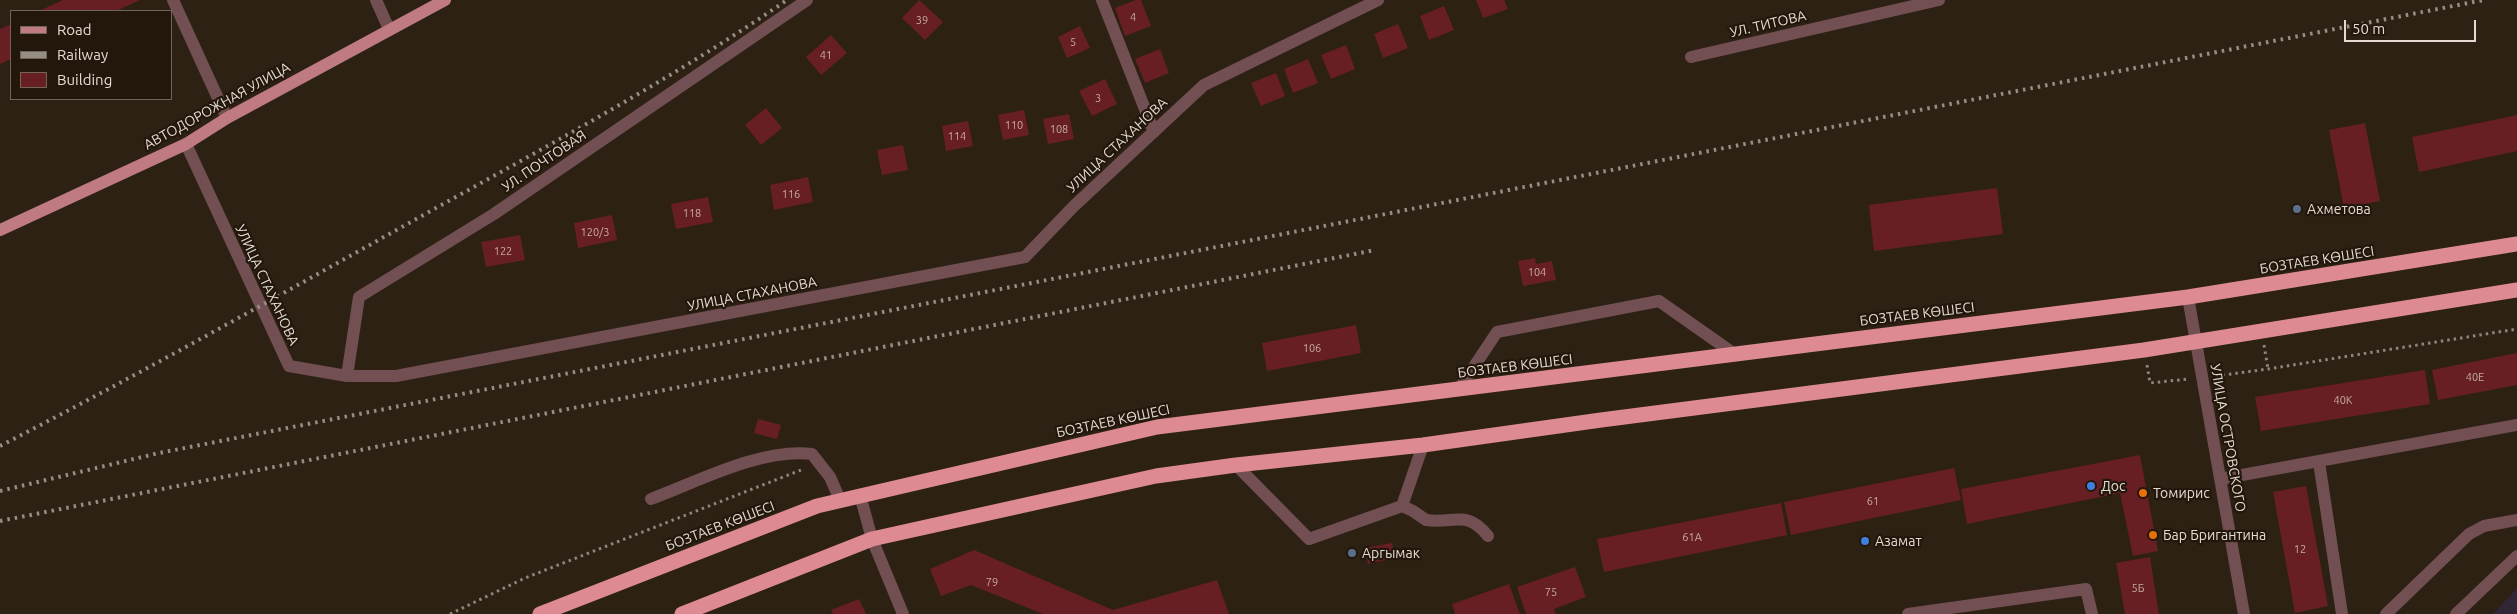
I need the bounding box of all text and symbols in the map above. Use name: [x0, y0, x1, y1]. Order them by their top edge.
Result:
street label: УЛ. ТИТОВА: [1728, 7, 1808, 41]
legend: [10, 10, 172, 100]
house number: 4: [1130, 10, 1136, 24]
scale bar: [2347, 10, 2480, 42]
house number: 39: [916, 13, 928, 27]
text: 50 m: [2352, 20, 2385, 37]
text: Road: [57, 21, 92, 38]
house number: 5: [1070, 35, 1076, 49]
text: Railway: [57, 46, 108, 63]
house number: 41: [820, 48, 832, 62]
street label: АВТОДОРОЖНАЯ УЛИЦА: [141, 59, 293, 153]
text: Building: [57, 71, 112, 88]
house number: 3: [1095, 91, 1101, 105]
street label: УЛИЦА СТАХАНОВА: [1063, 94, 1171, 196]
house number: 110: [1005, 118, 1023, 132]
house number: 108: [1050, 122, 1068, 136]
street label: УЛ. ПОЧТОВАЯ: [499, 127, 589, 195]
house number: 114: [948, 129, 966, 143]
house number: 116: [782, 187, 800, 201]
place label: Ахметова: [2307, 201, 2371, 217]
marker: Ахметова: [2291, 203, 2303, 215]
house number: 118: [683, 206, 701, 220]
street label: УЛИЦА СТАХАНОВА: [232, 222, 302, 348]
house number: 120/3: [581, 225, 609, 239]
street label: БОЗТАЕВ КӨШЕСІ: [2259, 243, 2375, 277]
house number: 122: [494, 244, 512, 258]
house number: 104: [1528, 265, 1546, 279]
street label: УЛИЦА СТАХАНОВА: [686, 273, 818, 315]
street label: БОЗТАЕВ КӨШЕСІ: [1859, 299, 1975, 329]
house number: 106: [1303, 341, 1321, 355]
street label: БОЗТАЕВ КӨШЕСІ: [1457, 351, 1573, 381]
street label: УЛИЦА ОСТРОВСКОГО: [2207, 363, 2249, 513]
house number: 40Е: [2466, 370, 2484, 384]
house number: 40К: [2333, 393, 2353, 407]
street label: БОЗТАЕВ КӨШЕСІ: [1055, 401, 1171, 441]
place label: Дос: [2101, 478, 2125, 494]
marker: Дос: [2085, 480, 2097, 492]
place label: Томирис: [2153, 485, 2210, 501]
marker: Томирис: [2137, 487, 2149, 499]
house number: 61: [1867, 494, 1879, 508]
street label: БОЗТАЕВ КӨШЕСІ: [663, 497, 777, 555]
place label: Бар Бригантина: [2163, 527, 2266, 543]
marker: Бар Бригантина: [2147, 529, 2159, 541]
house number: 61А: [1682, 530, 1702, 544]
place label: Азамат: [1875, 533, 1922, 549]
marker: Азамат: [1859, 535, 1871, 547]
house number: 12: [2294, 542, 2306, 556]
place label: Аргымак: [1362, 545, 1420, 561]
marker: Аргымак: [1346, 547, 1358, 559]
house number: 79: [986, 575, 998, 589]
house number: 5Б: [2132, 581, 2144, 595]
house number: 75: [1545, 585, 1557, 599]

